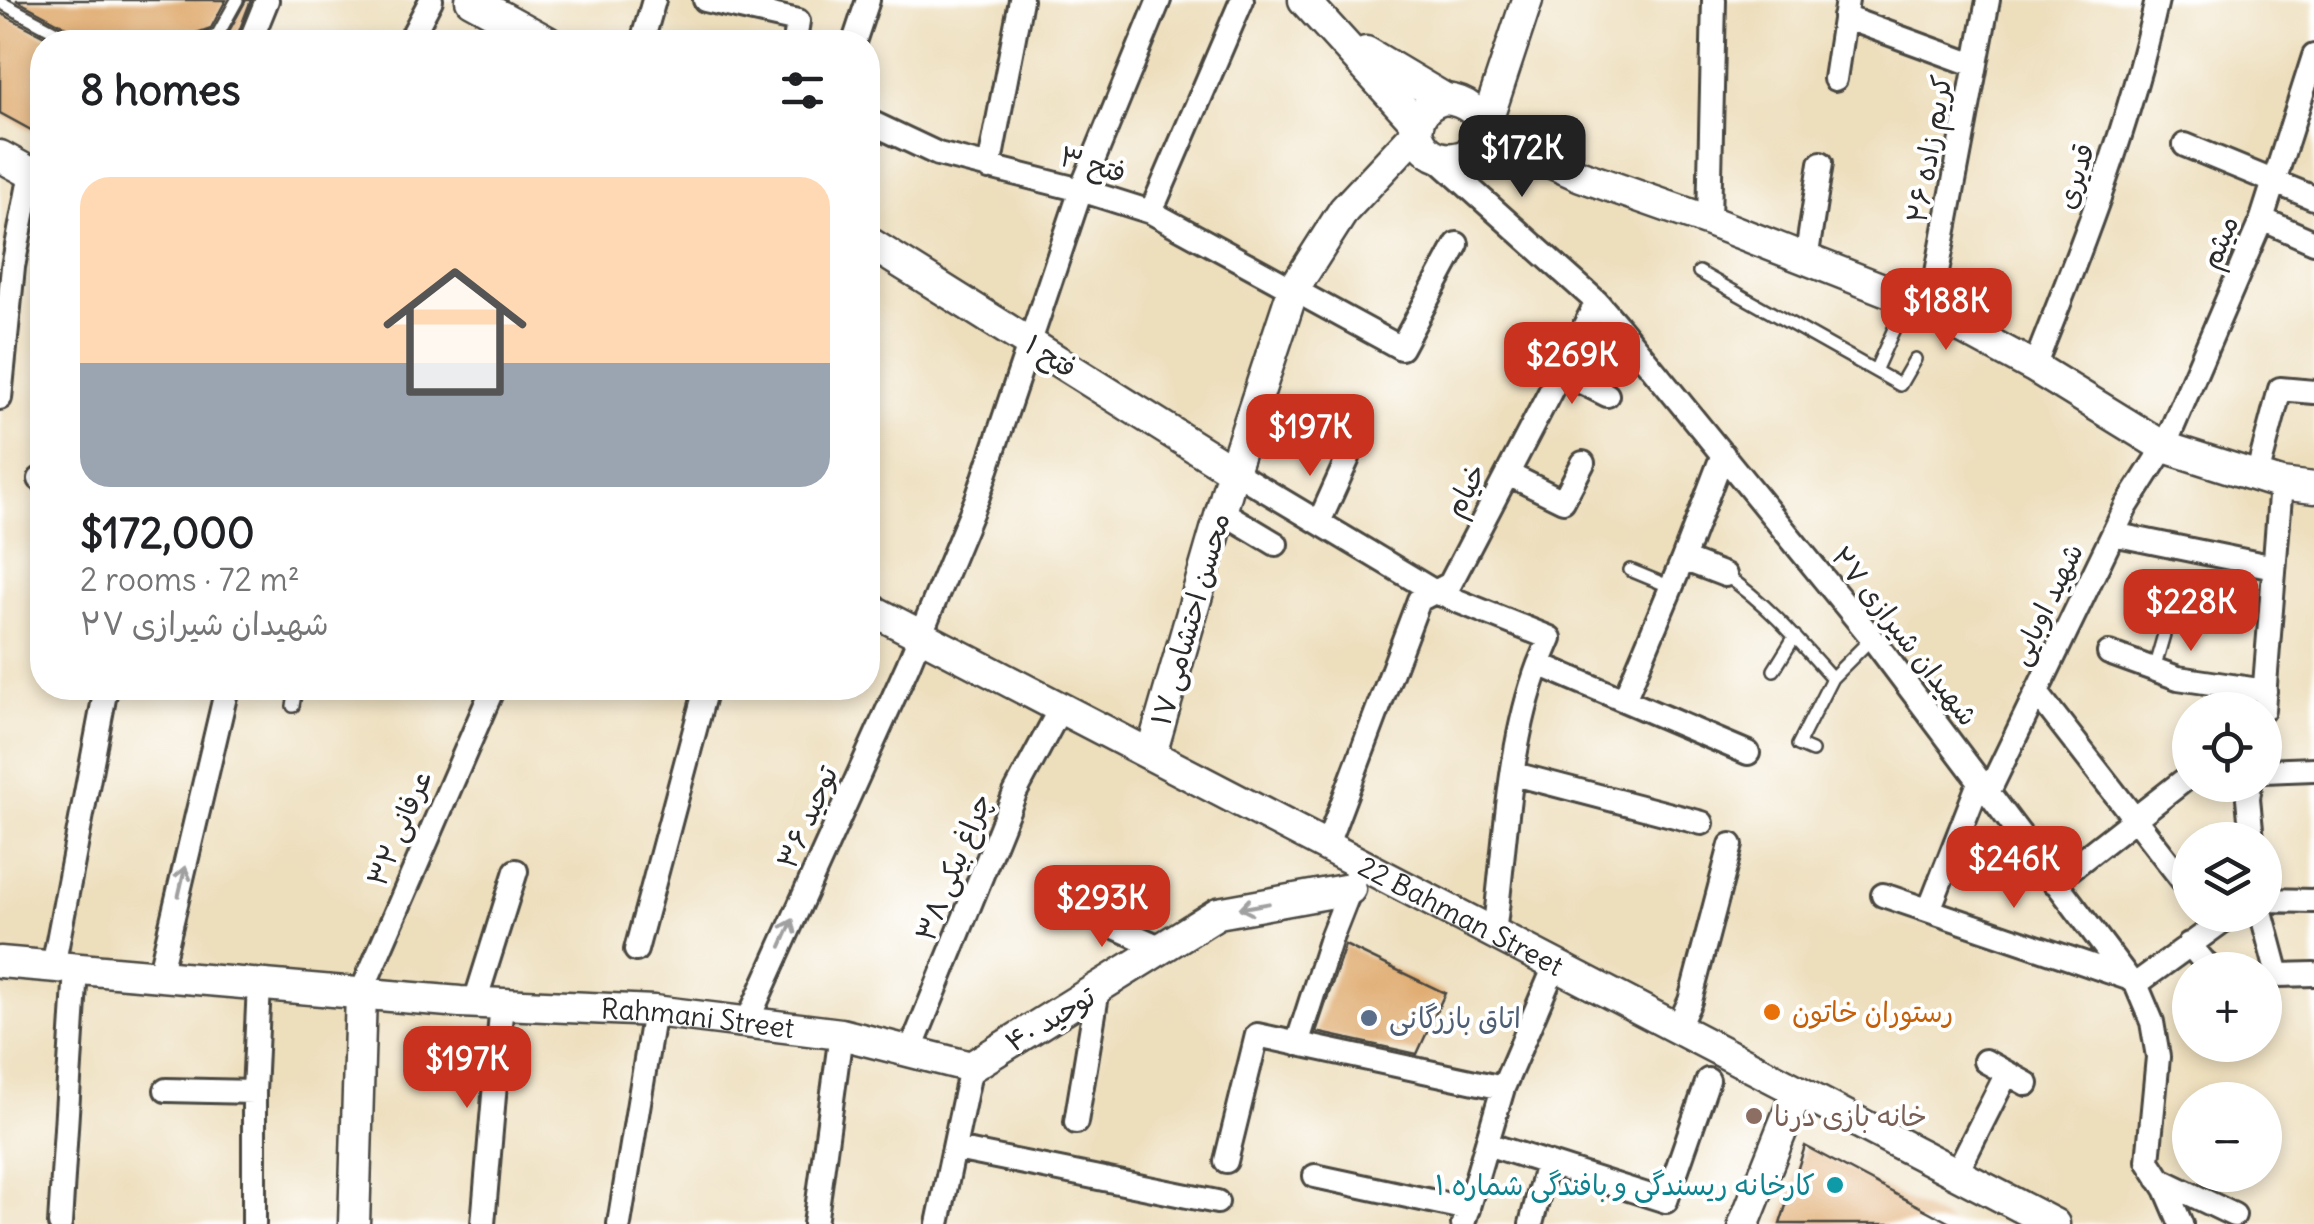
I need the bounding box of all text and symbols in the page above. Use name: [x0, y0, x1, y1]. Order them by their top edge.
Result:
icon: filters: [775, 63, 830, 118]
text: 8 homes: [80, 64, 241, 116]
street label: کریم زاده ۲۶: [1898, 72, 1964, 226]
pin: $172K: [1452, 115, 1592, 200]
text: $172K: [1481, 127, 1563, 168]
street label: فتح ۳: [1056, 137, 1130, 191]
street label: قدیری: [2048, 139, 2102, 213]
street label: میثم: [2192, 210, 2250, 276]
icon: home: [365, 242, 545, 422]
pin: $188K: [1876, 268, 2016, 353]
text: $188K: [1903, 280, 1989, 321]
pin: $269K: [1502, 322, 1642, 407]
street label: فتح ۱: [1018, 326, 1084, 386]
text: $269K: [1526, 334, 1618, 375]
pin: $197K: [1240, 394, 1380, 479]
text: $197K: [1268, 406, 1352, 447]
street label: خیام: [1436, 457, 1497, 525]
text: $172,000: [80, 507, 255, 559]
street label: محسن احتشامی ۱۷: [1142, 509, 1238, 729]
street label: شهید اوبایی: [2001, 537, 2091, 671]
street label: شهیدان شیرازی ۲۷: [1824, 539, 1986, 733]
text: 2 rooms · 72 m²: [80, 559, 300, 600]
pin: $228K: [2121, 569, 2261, 654]
text: $228K: [2145, 581, 2237, 622]
text: شهیدان شیرازی ۲۷: [80, 603, 329, 644]
map controls: [2172, 692, 2282, 1192]
button: locate: [2172, 692, 2282, 802]
street label: توحید ۳۶: [768, 759, 846, 874]
street label: عرفانی ۳۲: [359, 765, 439, 891]
street label: چراغ بیکی ۳۸: [907, 788, 1001, 947]
button: layers: [2172, 822, 2282, 932]
pin: $246K: [1944, 826, 2084, 911]
text: $246K: [1968, 838, 2060, 879]
street label: 22 Bahman Street: [1352, 848, 1569, 984]
pin: $293K: [1032, 865, 1172, 950]
one-way arrow: [174, 866, 192, 898]
text: $293K: [1056, 877, 1148, 918]
one-way arrow: [1238, 897, 1271, 916]
one-way arrow: [779, 918, 797, 949]
button: +: [2172, 952, 2282, 1062]
street label: توحید ۴۰: [998, 978, 1102, 1060]
street label: Rahmani Street: [600, 991, 796, 1046]
place label: رستوران خاتون: [1792, 994, 1953, 1031]
place label: اتاق بازرگانی: [1389, 1000, 1521, 1036]
marker: رستوران خاتون: [1761, 1001, 1783, 1023]
marker: اتاق بازرگانی: [1358, 1007, 1380, 1029]
pin: $197K: [397, 1026, 537, 1111]
text: $197K: [425, 1038, 509, 1079]
button: −: [2172, 1082, 2282, 1192]
place label: خانه بازی درنا: [1774, 1098, 1927, 1134]
marker: خانه بازی درنا: [1743, 1105, 1765, 1127]
place label: کارخانه ریسندگی و بافندگی شماره ۱: [1435, 1167, 1815, 1203]
marker: کارخانه ریسندگی و بافندگی شماره ۱: [1824, 1174, 1846, 1196]

